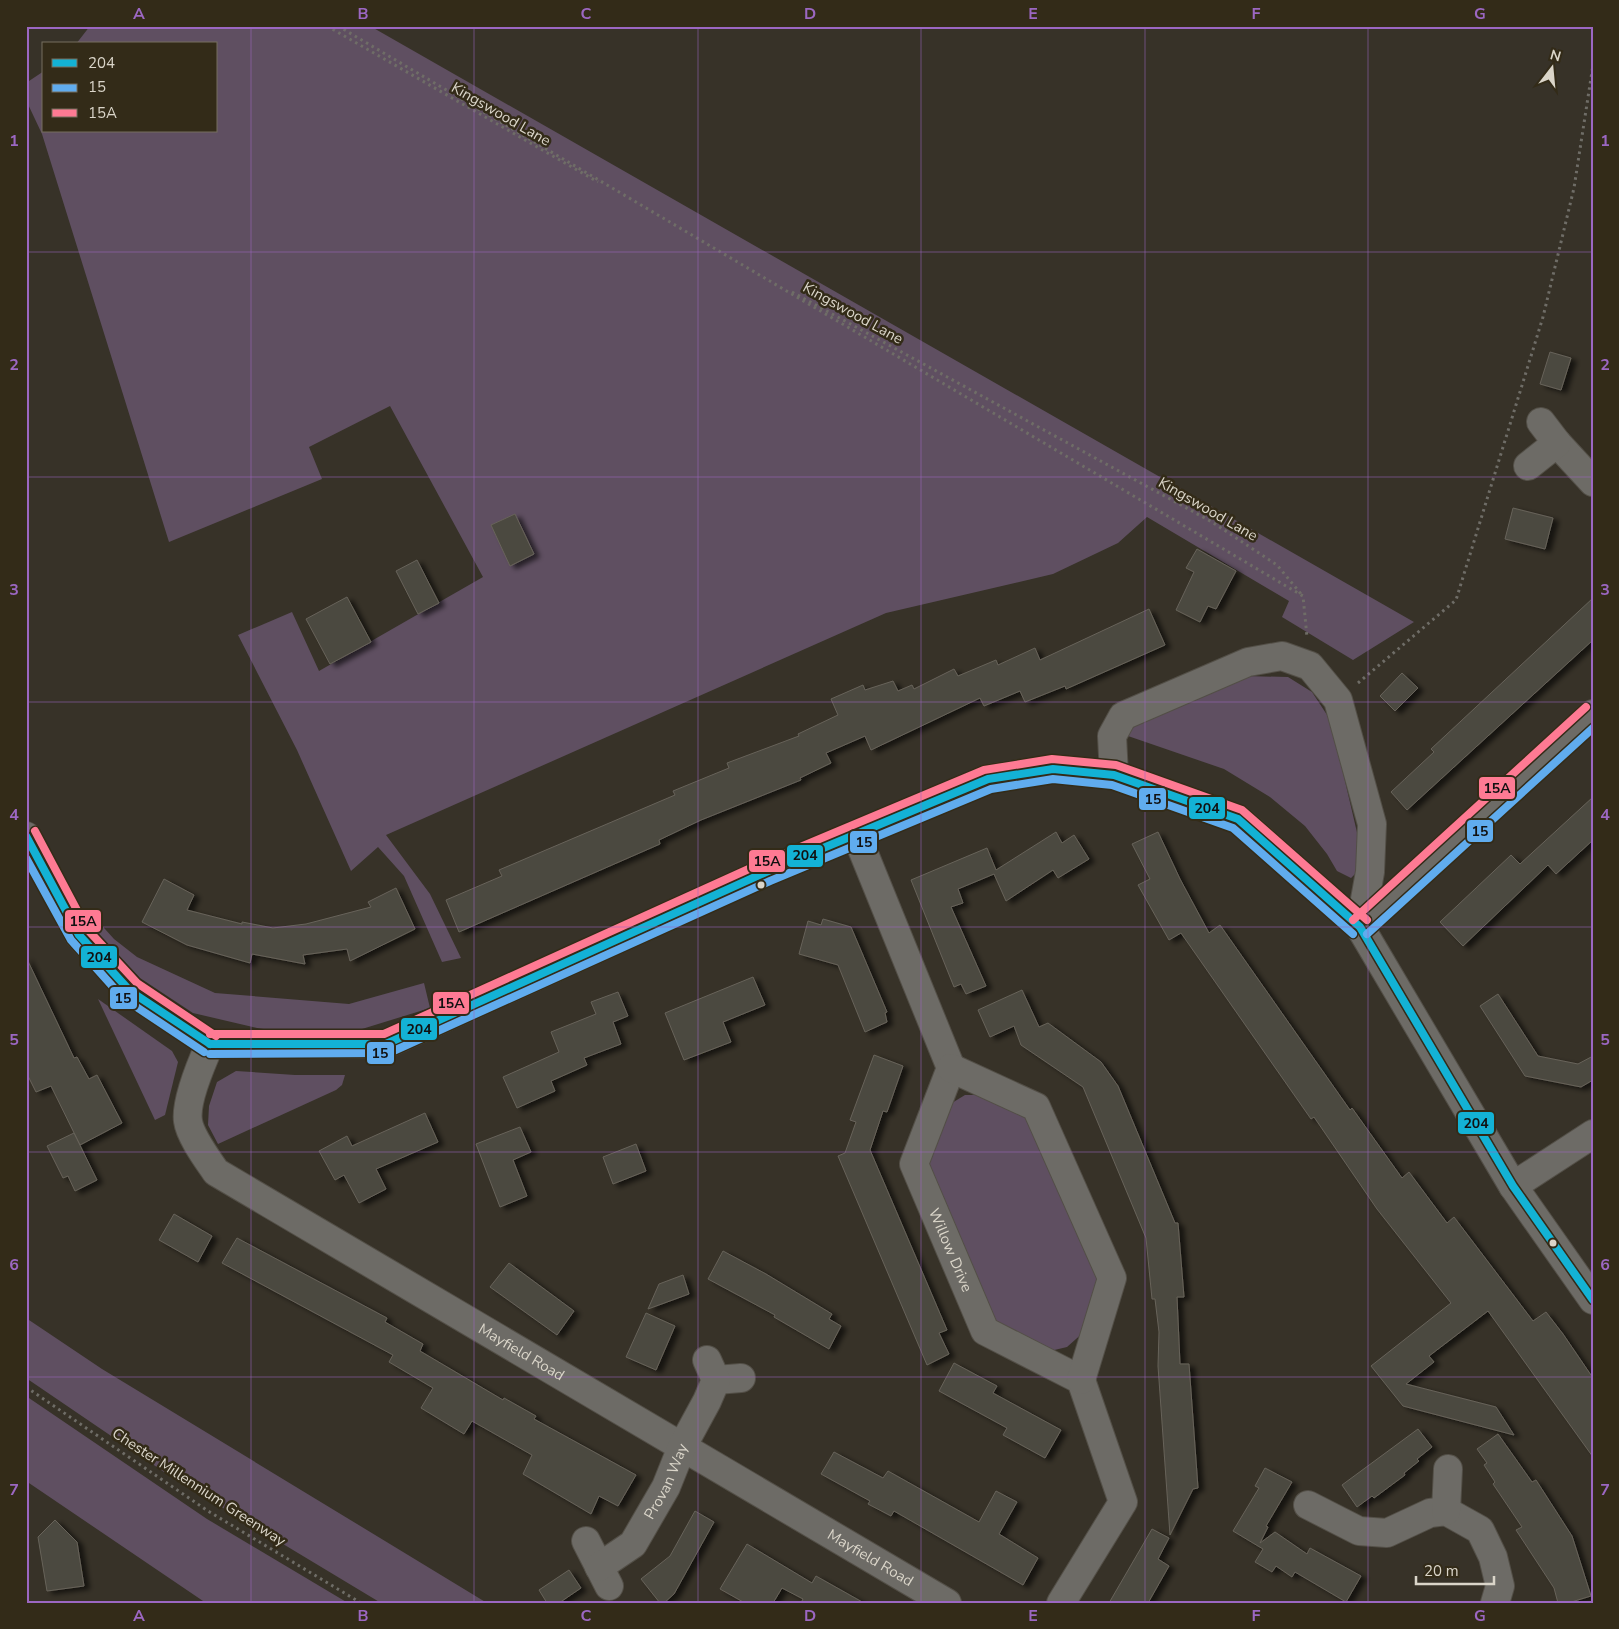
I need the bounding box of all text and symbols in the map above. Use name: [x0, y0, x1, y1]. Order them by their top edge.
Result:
text: A: [133, 3, 145, 25]
text: B: [357, 3, 369, 25]
text: C: [581, 3, 592, 25]
text: D: [804, 3, 816, 25]
text: E: [1028, 3, 1038, 25]
text: F: [1252, 3, 1261, 25]
text: G: [1474, 3, 1486, 25]
legend: [42, 42, 218, 132]
north arrow: [1526, 42, 1576, 92]
text: N: [1548, 45, 1563, 67]
text: 204: [88, 53, 115, 73]
text: 15: [88, 77, 106, 97]
street label: Kingswood Lane: [448, 77, 554, 151]
text: 15A: [88, 103, 117, 123]
text: 1: [9, 130, 19, 152]
text: 1: [1600, 130, 1610, 152]
street label: Kingswood Lane: [799, 277, 907, 349]
text: 2: [9, 354, 19, 376]
text: 2: [1600, 354, 1610, 376]
street label: Kingswood Lane: [1155, 472, 1261, 546]
text: 3: [9, 579, 19, 601]
text: 3: [1600, 579, 1610, 601]
line badge: 15A: [1478, 776, 1516, 800]
text: 15A: [1483, 779, 1511, 798]
line badge: 15: [1138, 787, 1167, 811]
text: 15: [1145, 790, 1161, 809]
line badge: 204: [1188, 796, 1226, 820]
text: 204: [1194, 799, 1220, 818]
text: 4: [9, 804, 19, 826]
text: 4: [1600, 804, 1610, 826]
line badge: 15: [1466, 819, 1494, 843]
text: 15: [1472, 822, 1488, 841]
line badge: 15: [849, 830, 878, 854]
text: 15: [856, 833, 872, 852]
line badge: 204: [786, 844, 824, 868]
text: 204: [792, 846, 818, 865]
line badge: 15A: [748, 849, 786, 873]
text: 15A: [753, 852, 781, 871]
unlabelled marker: [756, 880, 766, 890]
line badge: 15A: [64, 909, 102, 933]
text: 15A: [69, 912, 97, 931]
line badge: 204: [80, 945, 118, 969]
text: 204: [86, 948, 112, 967]
line badge: 15: [109, 986, 138, 1010]
text: 15: [115, 989, 131, 1008]
line badge: 15A: [432, 991, 470, 1015]
text: 15A: [437, 994, 465, 1013]
line badge: 204: [400, 1017, 438, 1041]
text: 204: [406, 1020, 432, 1039]
text: 5: [9, 1029, 19, 1051]
text: 5: [1600, 1029, 1610, 1051]
line badge: 15: [366, 1041, 395, 1065]
text: 15: [372, 1044, 388, 1063]
line badge: 204: [1457, 1111, 1495, 1135]
text: 204: [1463, 1114, 1489, 1133]
street label: Willow Drive: [924, 1205, 977, 1295]
unlabelled marker: [1548, 1238, 1558, 1248]
text: 6: [9, 1254, 19, 1276]
text: 6: [1600, 1254, 1610, 1276]
street label: Mayfield Road: [475, 1319, 568, 1385]
street label: Chester Millennium Greenway: [108, 1423, 290, 1551]
street label: Provan Way: [639, 1440, 693, 1523]
text: 7: [9, 1479, 19, 1501]
text: 7: [1600, 1479, 1610, 1501]
street label: Mayfield Road: [824, 1525, 917, 1591]
scale bar: [1416, 1554, 1494, 1586]
text: 20 m: [1424, 1561, 1459, 1581]
text: A: [133, 1605, 145, 1627]
text: B: [357, 1605, 369, 1627]
text: C: [581, 1605, 592, 1627]
text: D: [804, 1605, 816, 1627]
text: E: [1028, 1605, 1038, 1627]
text: F: [1252, 1605, 1261, 1627]
text: G: [1474, 1605, 1486, 1627]

